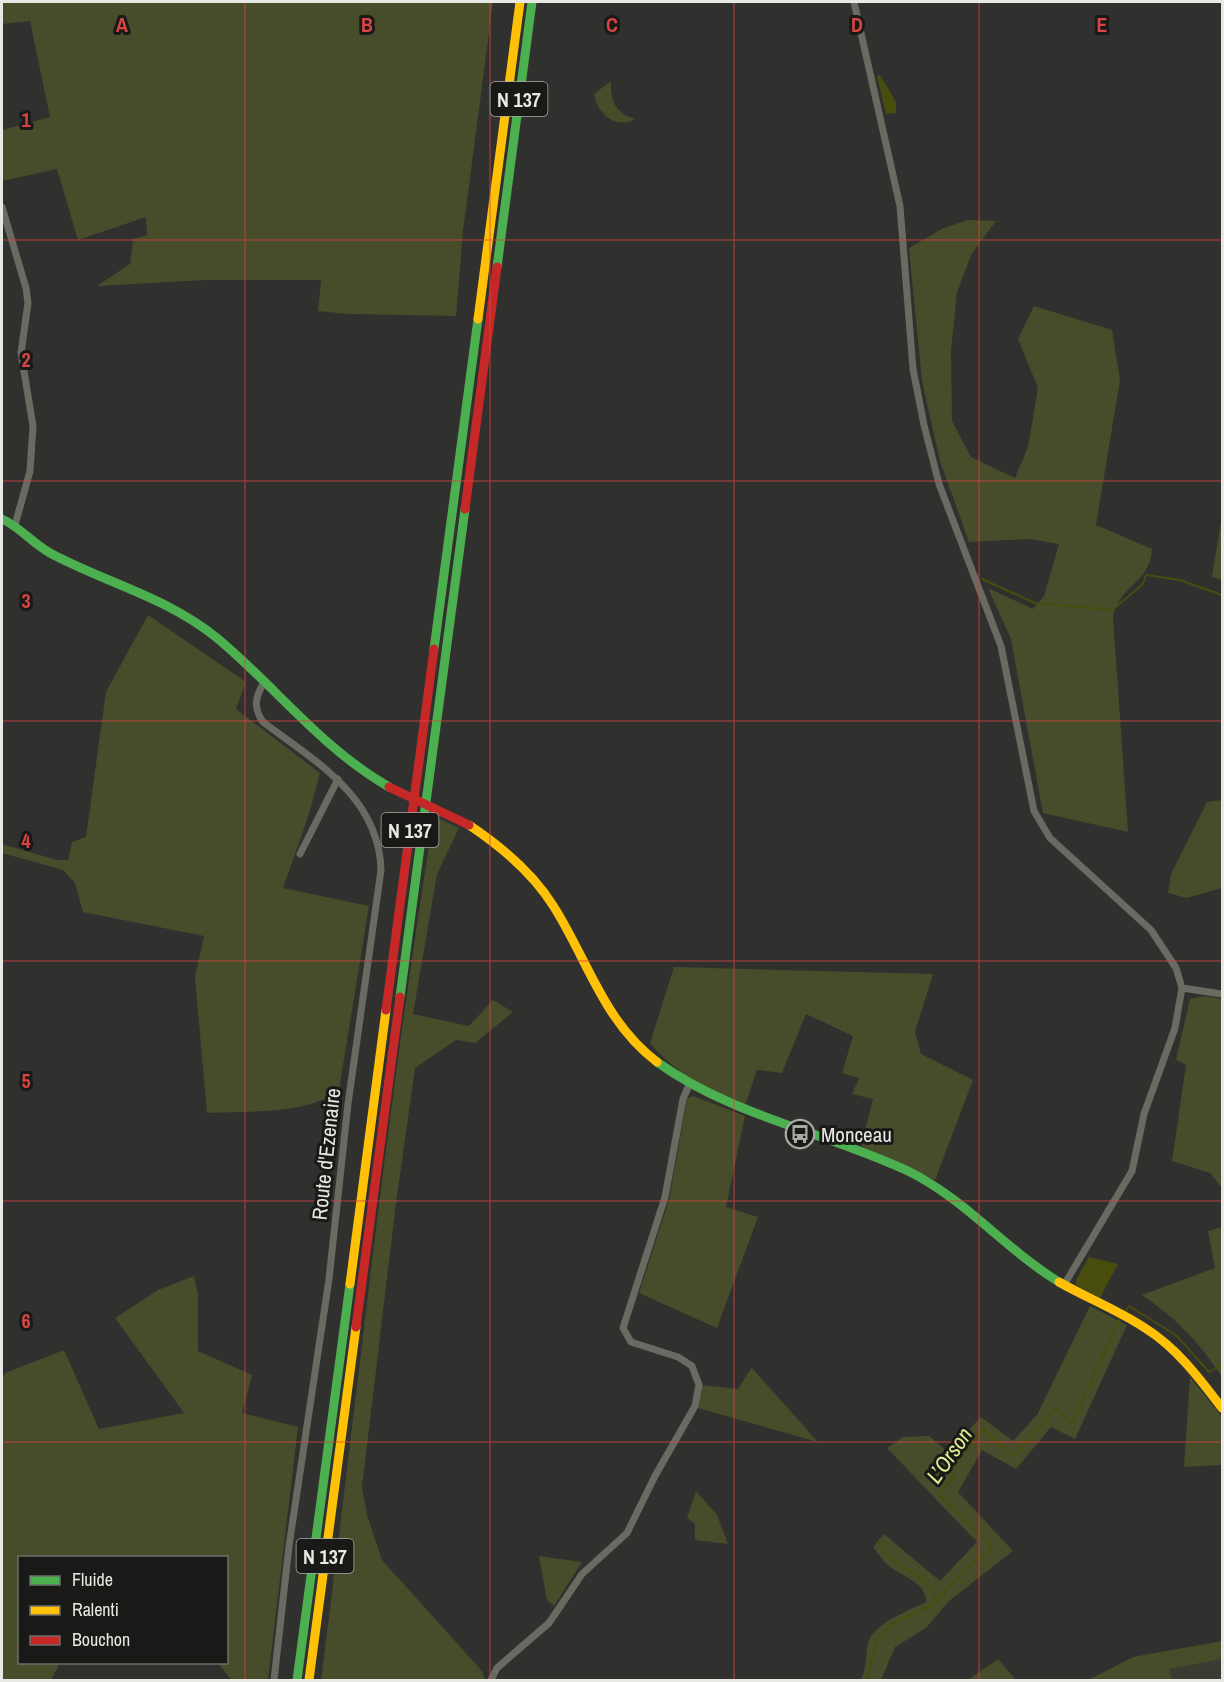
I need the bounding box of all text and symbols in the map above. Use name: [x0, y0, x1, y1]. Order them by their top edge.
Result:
text: A: [116, 11, 128, 38]
text: B: [361, 11, 373, 38]
text: C: [606, 11, 618, 38]
text: D: [851, 11, 863, 38]
text: E: [1097, 11, 1108, 38]
road number: N 137: [490, 82, 548, 116]
text: 1: [21, 106, 31, 133]
text: 2: [21, 346, 31, 373]
text: 3: [21, 587, 31, 614]
road number: N 137: [382, 813, 438, 847]
text: 4: [21, 827, 31, 854]
text: 5: [21, 1067, 31, 1094]
street label: Route d'Ezenaire: [305, 1087, 347, 1221]
bus stop icon: Monceau: [784, 1118, 816, 1150]
place label: Monceau: [821, 1120, 892, 1149]
text: 6: [21, 1307, 31, 1334]
water label: L’Orson: [919, 1421, 979, 1489]
road number: N 137: [296, 1539, 354, 1573]
legend: [18, 1556, 228, 1664]
text: Fluide: [72, 1567, 113, 1592]
text: Ralenti: [72, 1597, 119, 1622]
text: Bouchon: [72, 1627, 130, 1652]

